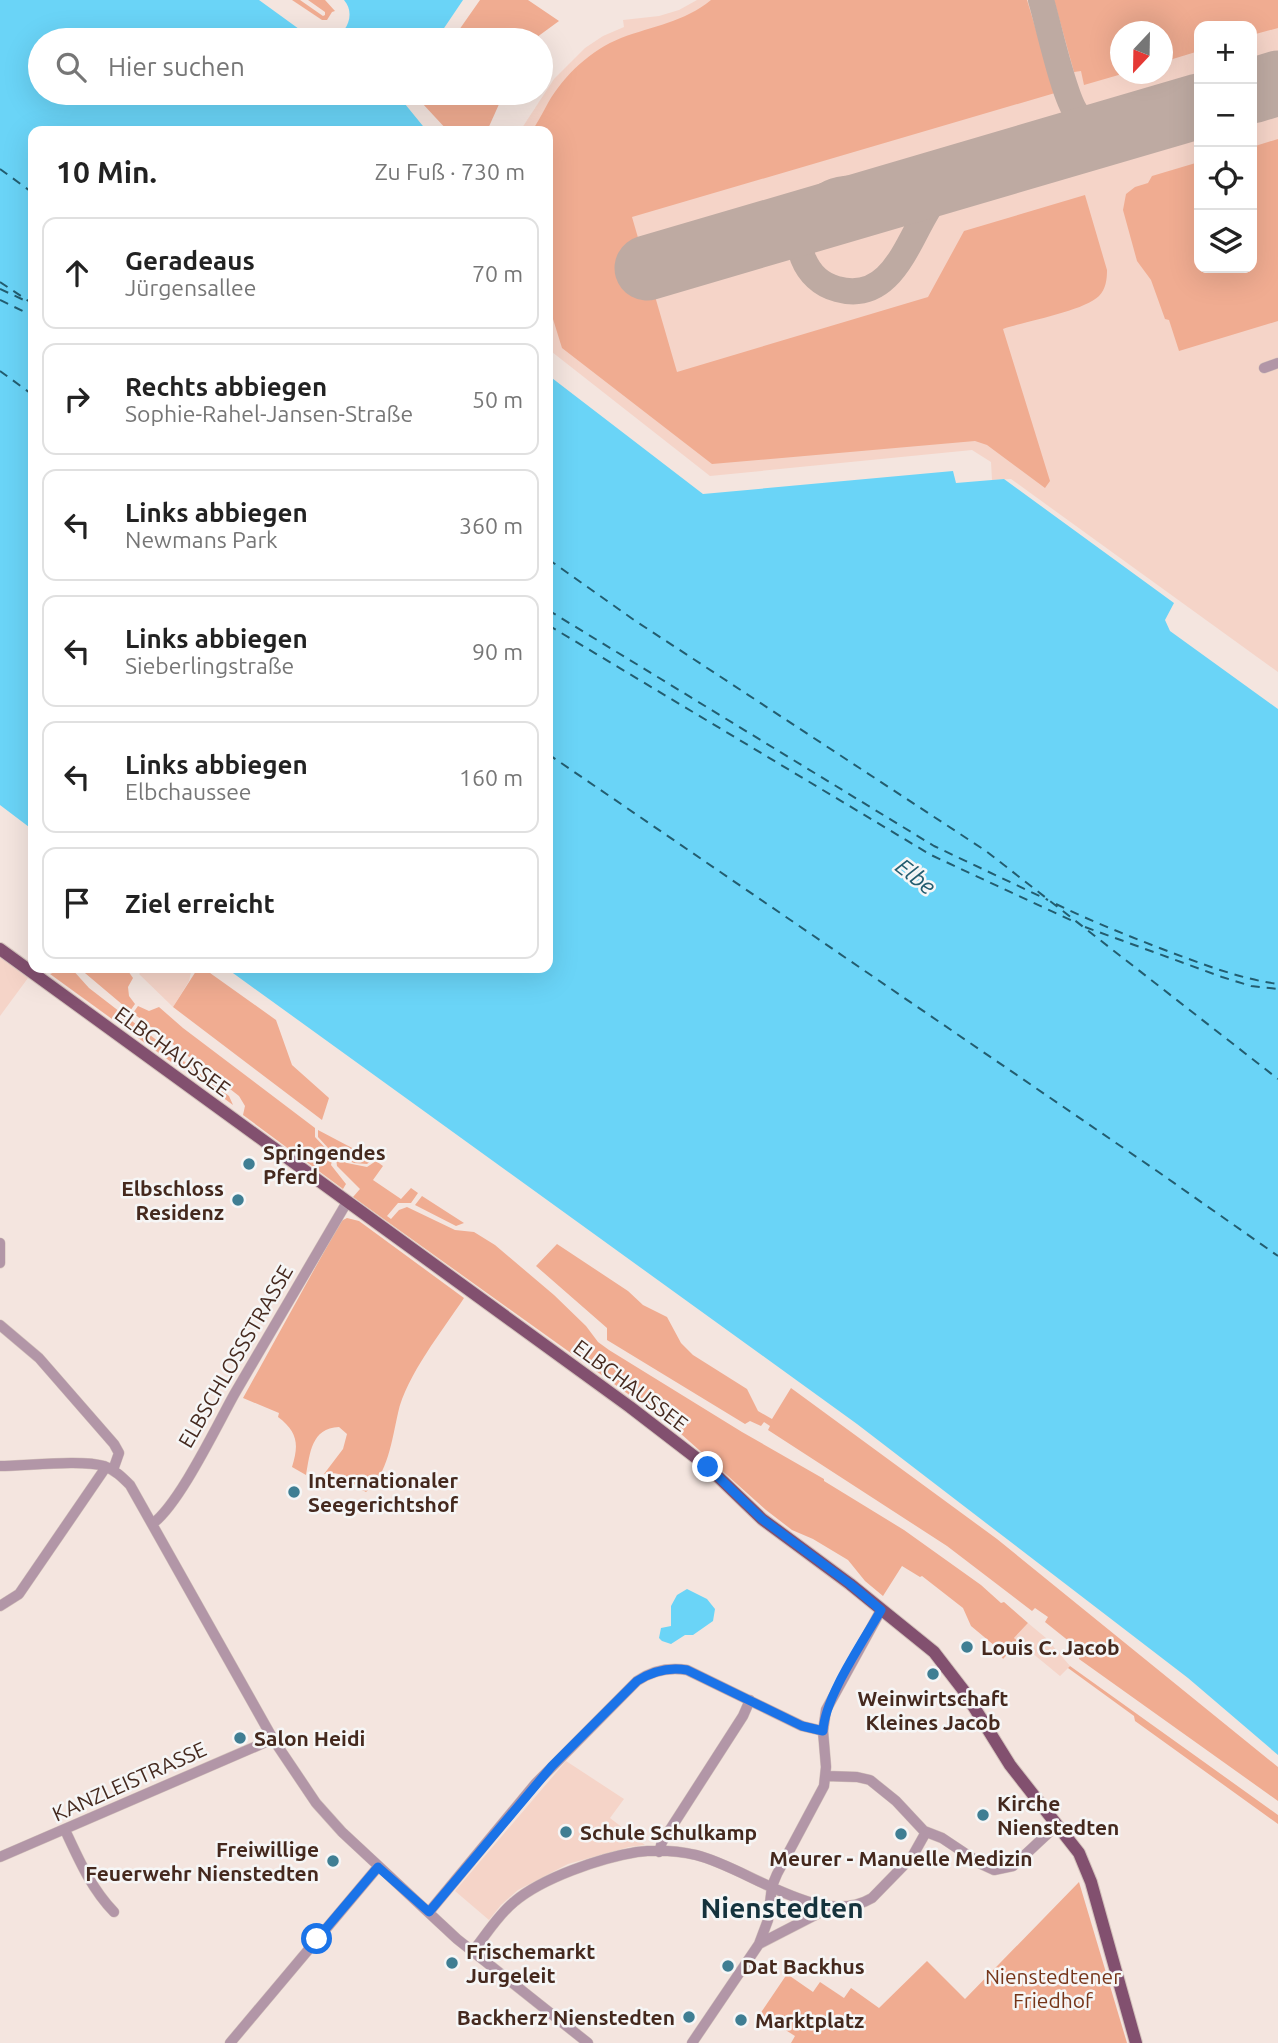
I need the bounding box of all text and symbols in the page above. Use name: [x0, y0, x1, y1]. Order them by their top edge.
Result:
north arrow: [1110, 21, 1173, 84]
map controls: [1194, 21, 1257, 273]
button: +: [1194, 21, 1257, 84]
search box: [28, 28, 553, 105]
icon: search: [52, 48, 90, 86]
text: Hier suchen: [108, 52, 245, 81]
button: −: [1194, 84, 1257, 147]
button: locate: [1194, 147, 1257, 210]
text: 10 Min.: [56, 155, 157, 189]
text: Zu Fuß · 730 m: [375, 159, 525, 184]
button: layers: [1194, 210, 1257, 273]
text: Geradeaus: [125, 246, 255, 275]
icon: ahead: [58, 254, 96, 292]
text: 70 m: [472, 261, 523, 286]
text: Jürgensallee: [125, 275, 256, 300]
text: Rechts abbiegen: [125, 372, 327, 401]
icon: right: [58, 380, 96, 418]
text: 50 m: [472, 387, 523, 412]
text: Sophie-Rahel-Jansen-Straße: [125, 401, 413, 426]
text: Links abbiegen: [125, 498, 308, 527]
icon: left: [58, 506, 96, 544]
text: 360 m: [459, 513, 523, 538]
text: Newmans Park: [125, 527, 278, 552]
text: Links abbiegen: [125, 624, 308, 653]
icon: left: [58, 632, 96, 670]
text: 90 m: [472, 639, 523, 664]
text: Sieberlingstraße: [125, 653, 294, 678]
text: Links abbiegen: [125, 750, 308, 779]
icon: left: [58, 758, 96, 796]
text: 160 m: [459, 765, 523, 790]
text: Elbchaussee: [125, 779, 252, 804]
water label: Elbe: [891, 853, 941, 899]
icon: arrive: [58, 884, 96, 922]
text: Ziel erreicht: [125, 889, 275, 918]
street label: ELBCHAUSSEE: [111, 1001, 235, 1101]
place label: Springendes Pferd: [263, 1140, 386, 1188]
marker: Springendes Pferd: [241, 1156, 257, 1172]
place label: Elbschloss Residenz: [121, 1176, 224, 1224]
marker: Elbschloss Residenz: [230, 1192, 246, 1208]
street label: ELBSCHLOSSSTRASSE: [173, 1260, 297, 1452]
street label: ELBCHAUSSEE: [569, 1334, 693, 1436]
route end: [692, 1451, 723, 1482]
place label: Internationaler Seegerichtshof: [308, 1468, 459, 1516]
marker: Internationaler Seegerichtshof: [286, 1484, 302, 1500]
place label: Louis C. Jacob: [981, 1635, 1120, 1659]
marker: Louis C. Jacob: [959, 1639, 975, 1655]
marker: Weinwirtschaft Kleines Jacob: [925, 1666, 941, 1682]
place label: Weinwirtschaft Kleines Jacob: [858, 1686, 1008, 1734]
place label: Salon Heidi: [254, 1726, 365, 1750]
marker: Salon Heidi: [232, 1730, 248, 1746]
street label: KANZLEISTRASSE: [48, 1736, 210, 1826]
place label: Kirche Nienstedten: [997, 1791, 1119, 1839]
marker: Kirche Nienstedten: [975, 1807, 991, 1823]
place label: Schule Schulkamp: [580, 1820, 757, 1844]
marker: Schule Schulkamp: [558, 1824, 574, 1840]
marker: Meurer - Manuelle Medizin: [893, 1826, 909, 1842]
place label: Freiwillige Feuerwehr Nienstedten: [85, 1837, 319, 1885]
place label: Meurer - Manuelle Medizin: [769, 1846, 1033, 1870]
marker: Freiwillige Feuerwehr Nienstedten: [325, 1853, 341, 1869]
district label: Nienstedten: [700, 1892, 864, 1923]
route start: [301, 1923, 332, 1954]
place label: Frischemarkt Jurgeleit: [466, 1939, 595, 1987]
place label: Dat Backhus: [742, 1954, 865, 1978]
marker: Frischemarkt Jurgeleit: [444, 1955, 460, 1971]
marker: Dat Backhus: [720, 1958, 736, 1974]
park label: Nienstedtener Friedhof: [985, 1964, 1121, 2012]
place label: Backherz Nienstedten: [457, 2005, 675, 2029]
place label: Marktplatz: [755, 2008, 864, 2032]
marker: Backherz Nienstedten: [681, 2009, 697, 2025]
marker: Marktplatz: [733, 2012, 749, 2028]

